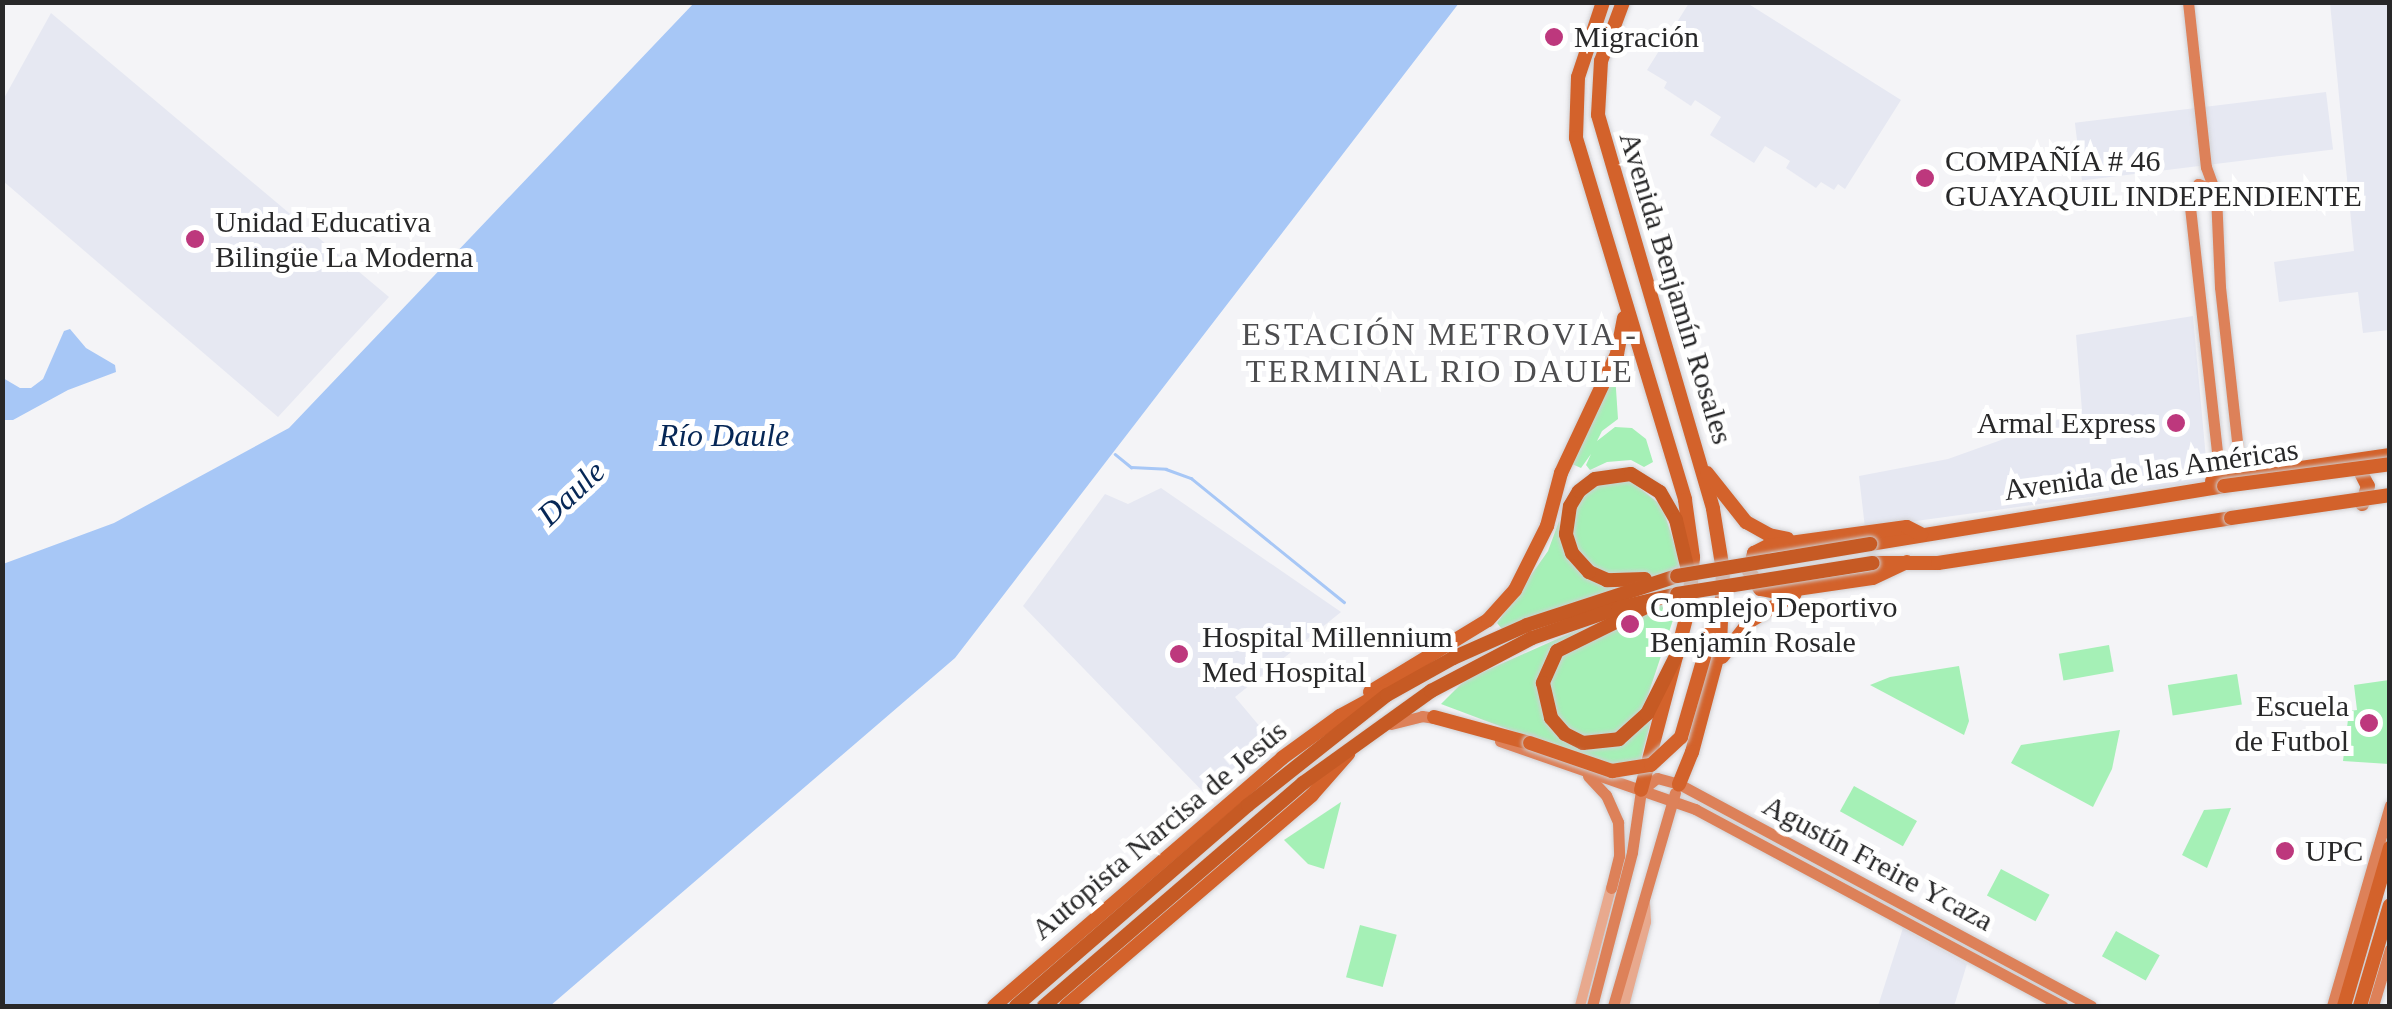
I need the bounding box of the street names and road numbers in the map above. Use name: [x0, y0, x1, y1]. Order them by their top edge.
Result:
street label: Avenida Benjamín Rosales: [1611, 128, 1741, 448]
street label: Avenida de las Américas: [2001, 431, 2301, 509]
street label: Autopista Narcisa de Jesús: [1024, 713, 1294, 947]
street label: Agustín Freire Ycaza: [1756, 787, 2000, 939]

